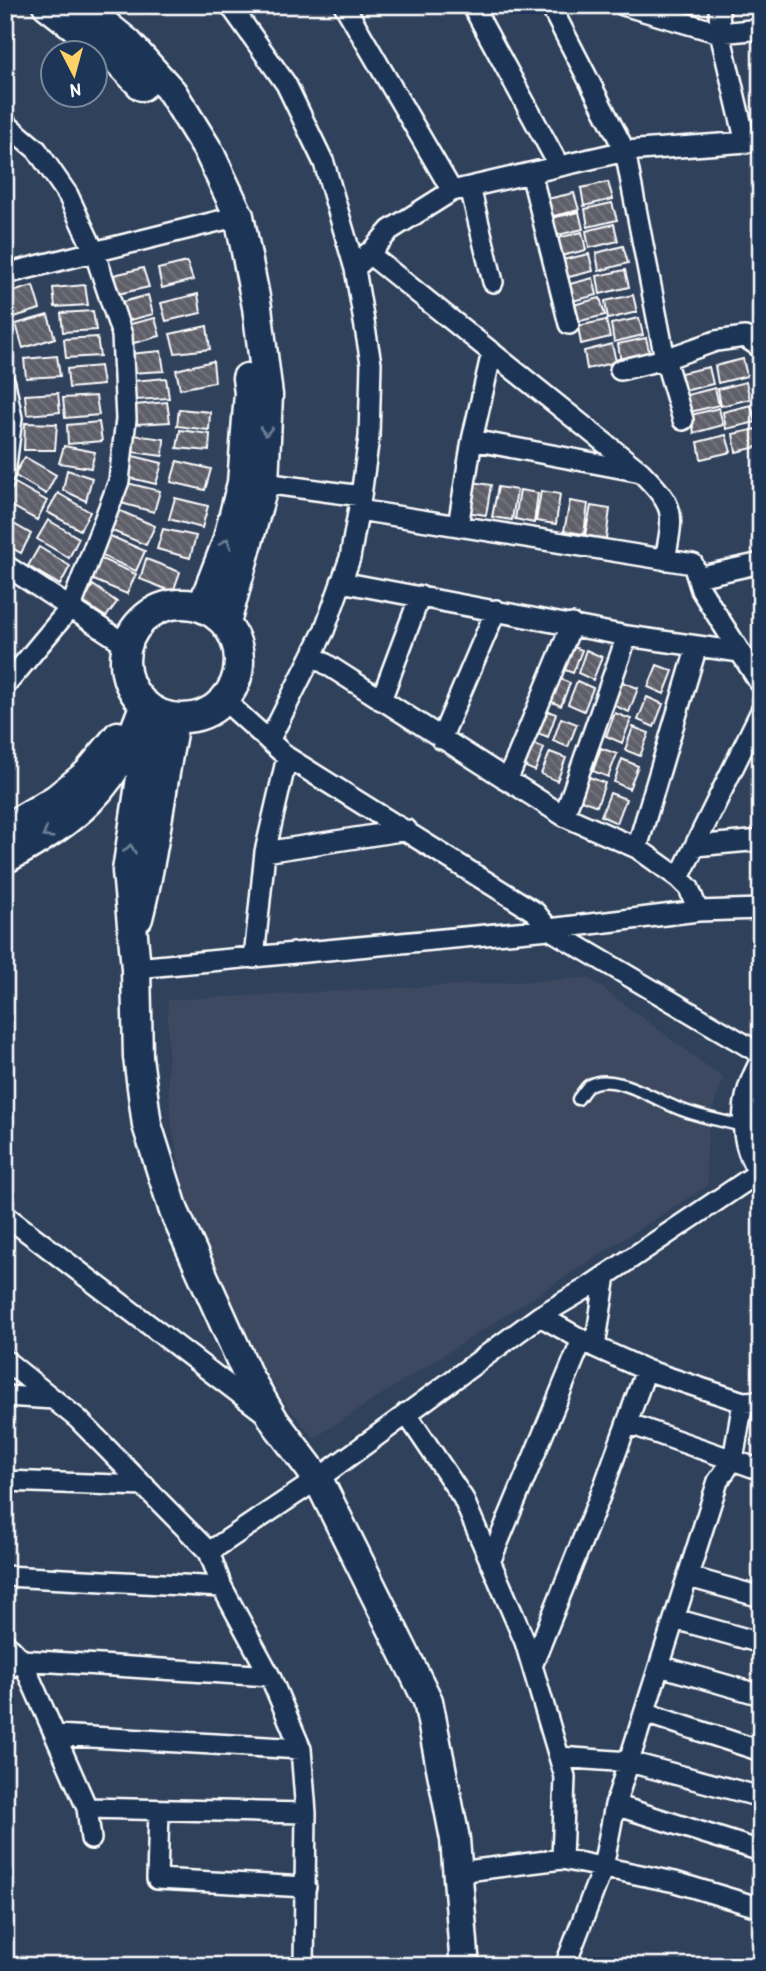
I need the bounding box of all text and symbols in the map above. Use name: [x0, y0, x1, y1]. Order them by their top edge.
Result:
north arrow: [38, 38, 108, 108]
text: N: [69, 77, 82, 104]
one-way arrow: [259, 426, 274, 437]
one-way arrow: [218, 537, 233, 549]
one-way arrow: [42, 825, 55, 838]
one-way arrow: [123, 843, 138, 855]

